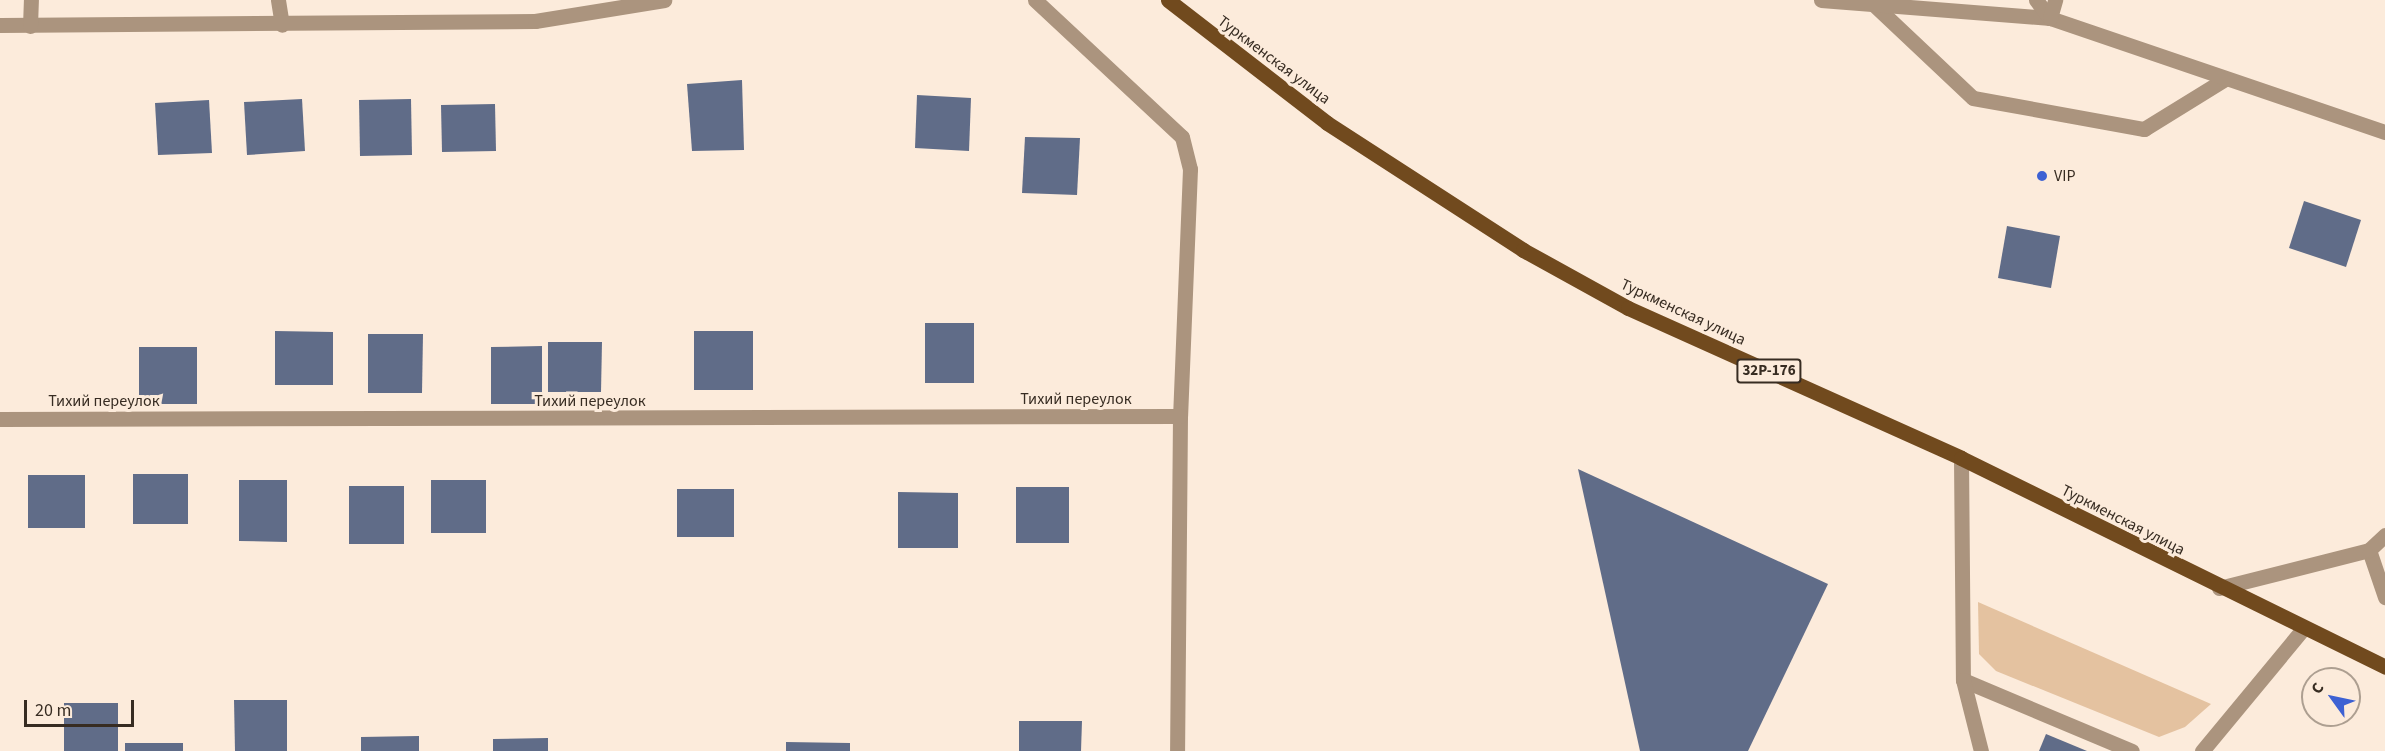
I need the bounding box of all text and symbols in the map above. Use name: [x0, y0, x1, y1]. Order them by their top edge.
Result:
street label: Туркменская улица: [1214, 11, 1334, 109]
place label: VIP: [2054, 166, 2076, 186]
marker: VIP: [2035, 169, 2049, 183]
street label: Туркменская улица: [1617, 275, 1749, 349]
road number: 32Р-176: [1736, 359, 1802, 383]
street label: Тихий переулок: [1020, 389, 1132, 409]
street label: Тихий переулок: [48, 391, 160, 411]
street label: Тихий переулок: [534, 391, 646, 411]
street label: Туркменская улица: [2058, 481, 2188, 559]
north arrow: [2301, 667, 2361, 727]
text: С: [2306, 678, 2329, 698]
scale bar: [27, 688, 136, 726]
text: 20 m: [35, 698, 71, 723]

